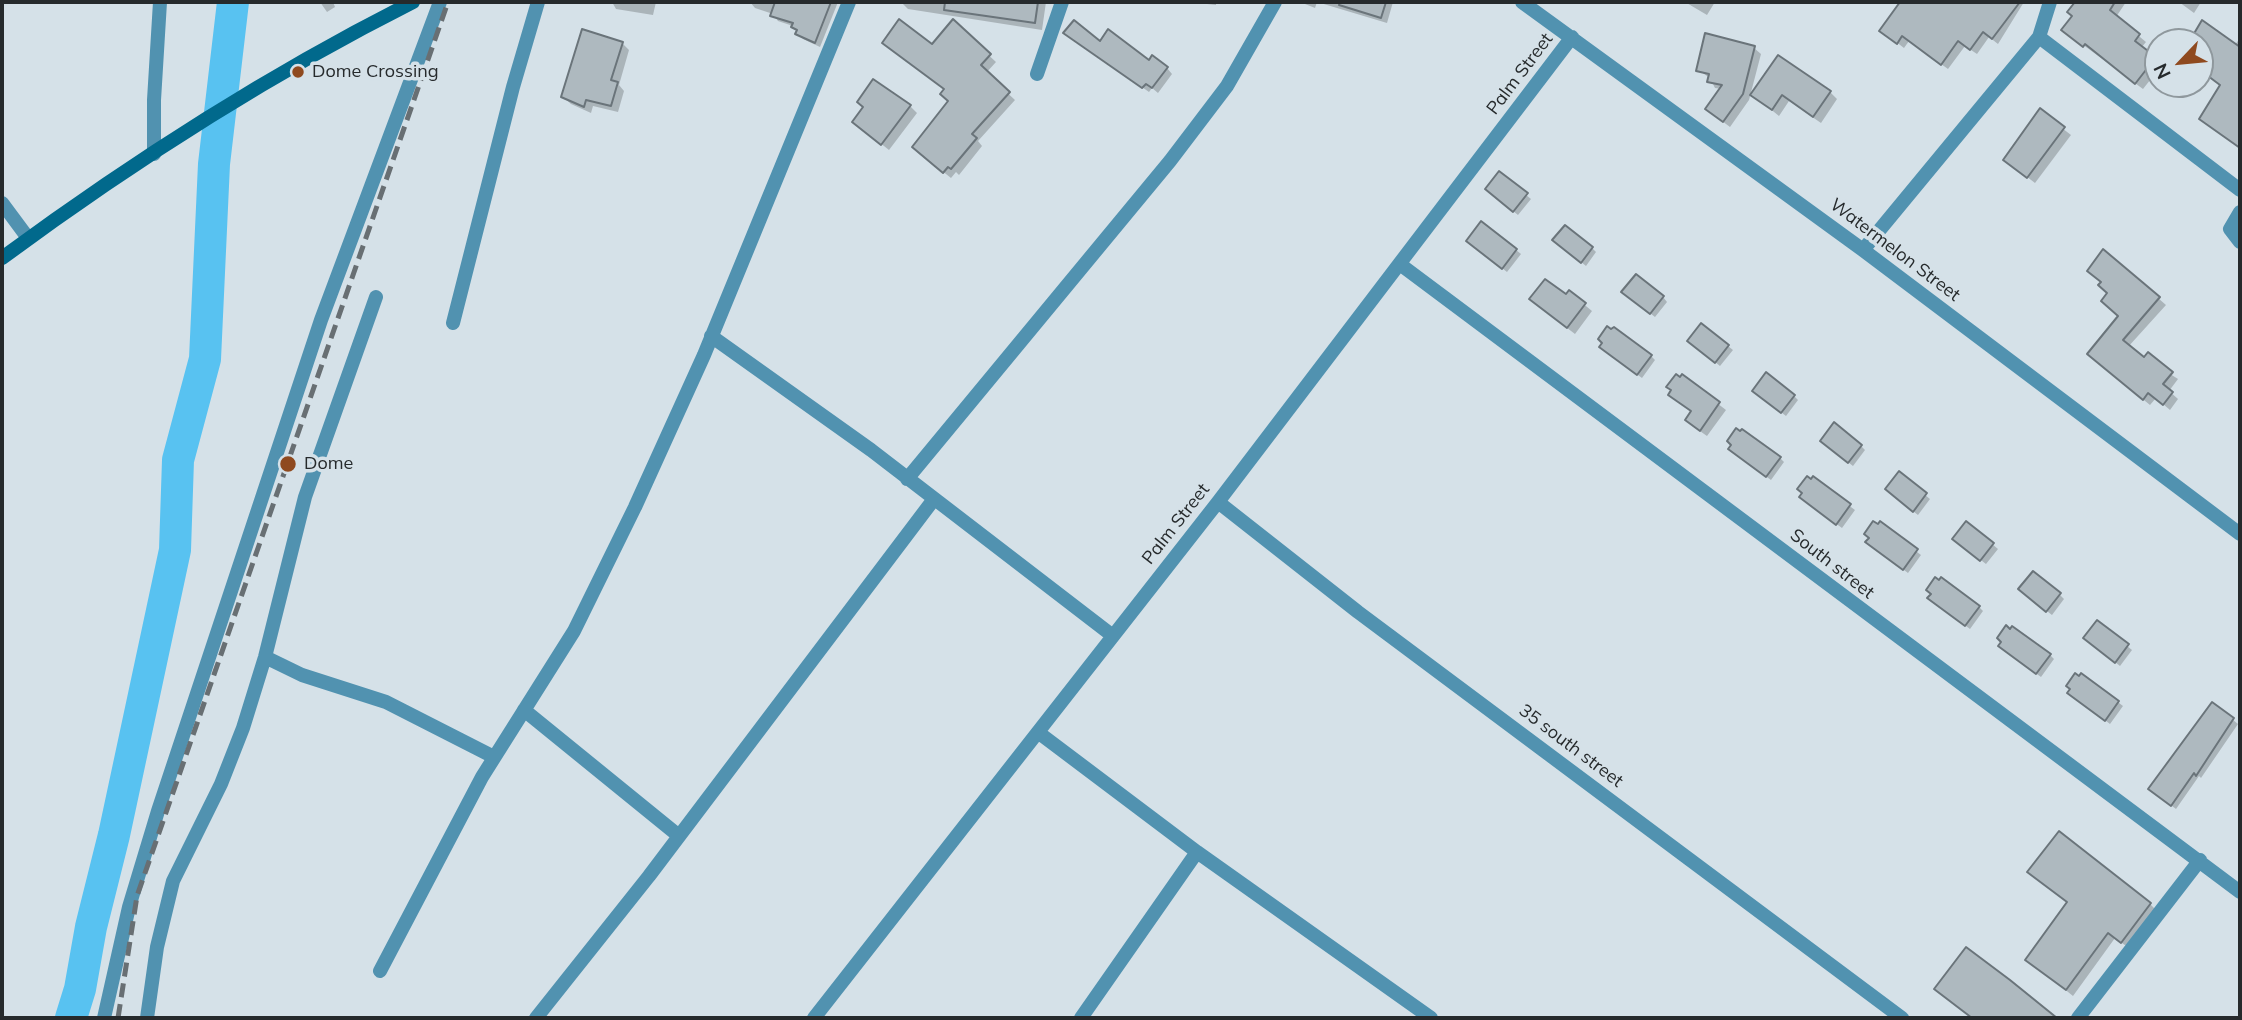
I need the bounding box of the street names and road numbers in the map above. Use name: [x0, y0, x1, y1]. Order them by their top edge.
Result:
street label: Palm Street: [1482, 29, 1558, 119]
street label: Watermelon Street: [1826, 194, 1964, 306]
street label: Palm Street: [1138, 479, 1214, 569]
street label: South street: [1786, 524, 1878, 604]
street label: 35 south street: [1515, 700, 1627, 792]

